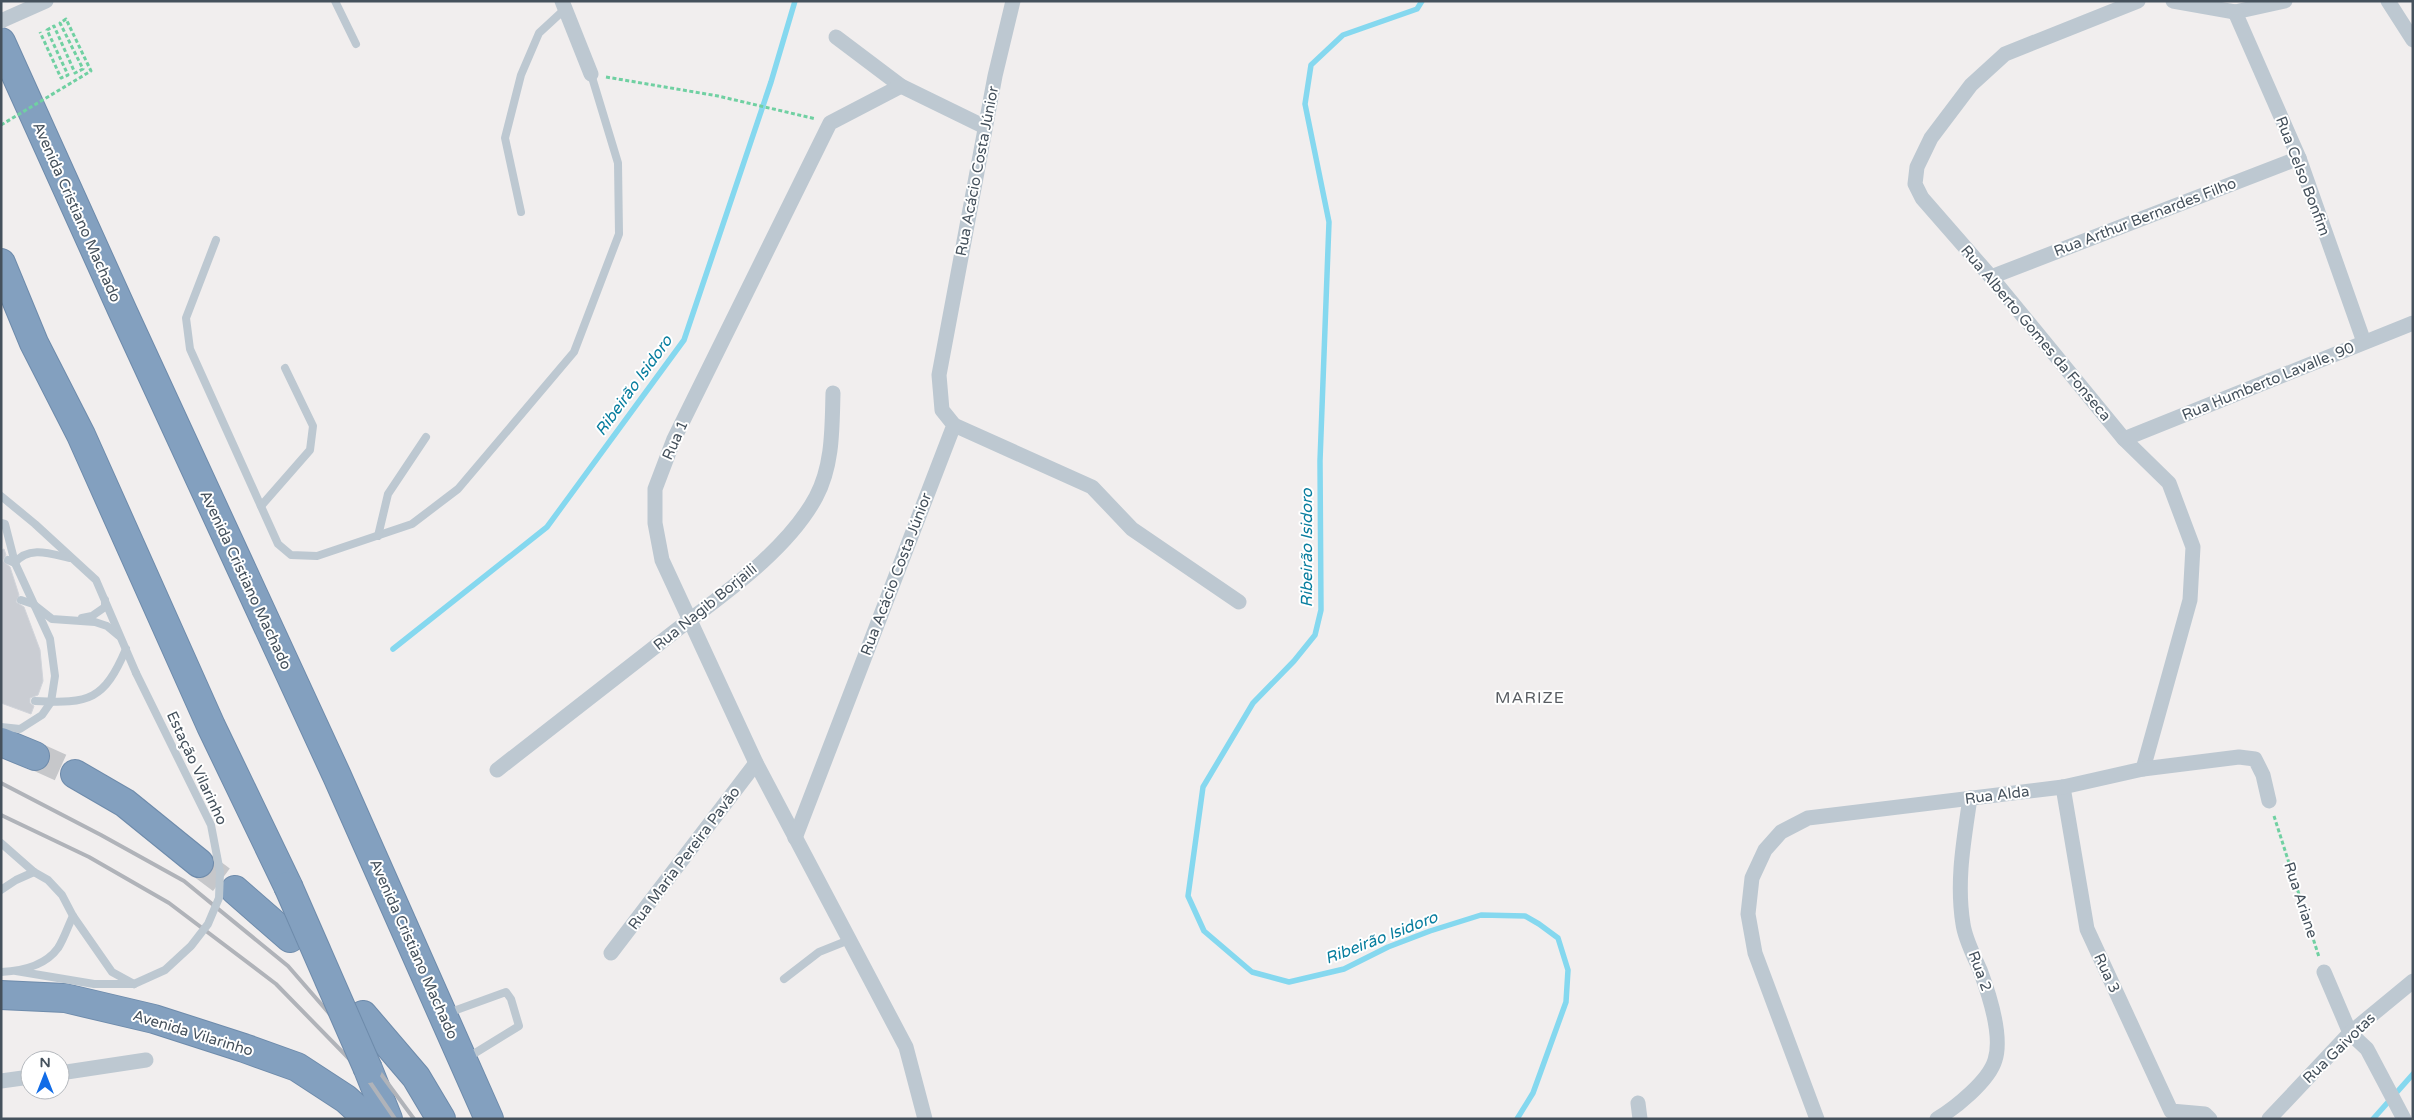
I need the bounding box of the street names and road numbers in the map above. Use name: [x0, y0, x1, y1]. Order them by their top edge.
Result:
street label: Rua Acácio Costa Júnior: [952, 84, 1002, 257]
street label: Rua Celso Bonfim: [2272, 114, 2334, 238]
street label: Avenida Cristiano Machado: [29, 119, 125, 305]
street label: Rua Arthur Bernardes Filho: [2051, 174, 2239, 260]
street label: Rua Alberto Gomes da Fonseca: [1957, 241, 2115, 425]
street label: Rua Humberto Lavalle, 90: [2179, 338, 2357, 424]
street label: Rua 1: [658, 417, 692, 463]
street label: Avenida Cristiano Machado: [196, 488, 296, 672]
street label: Rua Acácio Costa Júnior: [857, 490, 935, 658]
street label: Rua Nagib Borjaili: [650, 560, 760, 654]
street label: Estação Vilarinho: [163, 708, 231, 828]
street label: Rua Alda: [1964, 782, 2030, 808]
street label: Rua Maria Pereira Pavão: [624, 783, 744, 933]
street label: Avenida Cristiano Machado: [366, 856, 462, 1042]
street label: Rua Ariane: [2280, 860, 2322, 940]
street label: Rua 2: [1964, 948, 1996, 994]
street label: Rua 3: [2090, 950, 2124, 996]
street label: Avenida Vilarinho: [131, 1006, 255, 1060]
street label: Rua Gaivotas: [2299, 1009, 2379, 1087]

